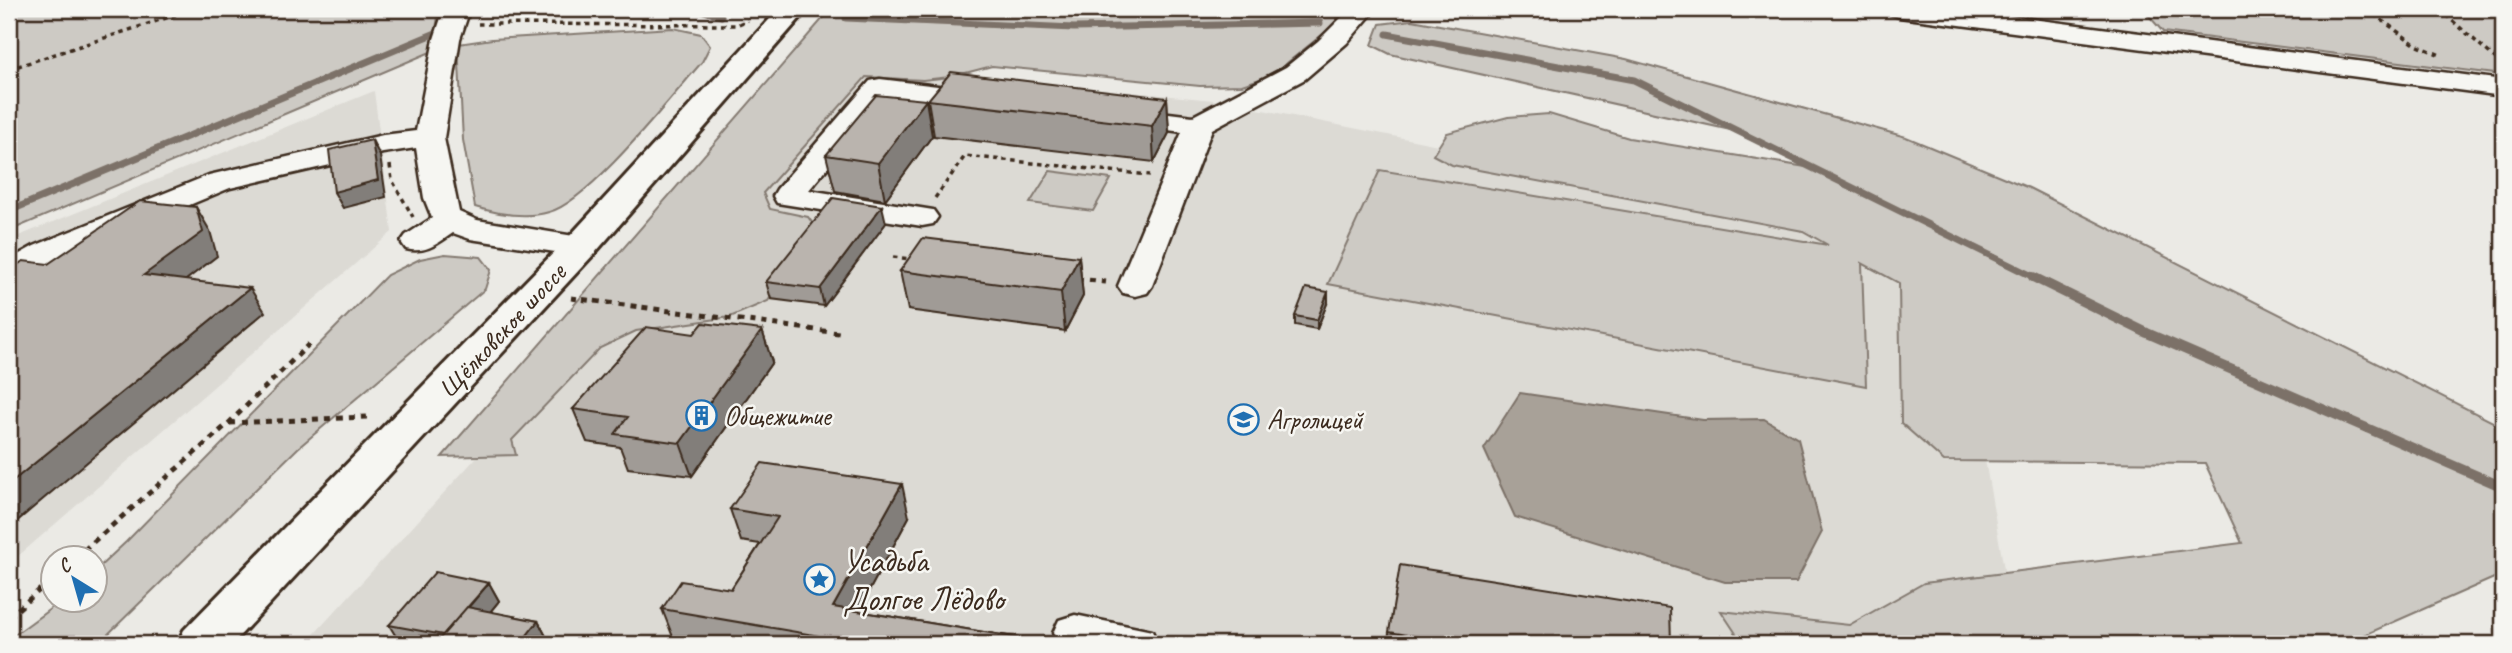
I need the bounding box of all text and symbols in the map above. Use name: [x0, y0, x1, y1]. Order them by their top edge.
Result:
street label: Щёлковское шоссе: [431, 254, 574, 405]
building icon: Общежитие: [684, 398, 718, 432]
place label: Общежитие: [724, 398, 832, 433]
school or university icon: Агролицей: [1227, 402, 1261, 436]
place label: Агролицей: [1267, 402, 1364, 437]
place label: Усадьба Долгое Лёдово: [843, 540, 1007, 620]
north arrow: [38, 544, 108, 614]
text: С: [53, 552, 77, 579]
place icon: Усадьба Долгое Лёдово: [803, 563, 837, 597]

